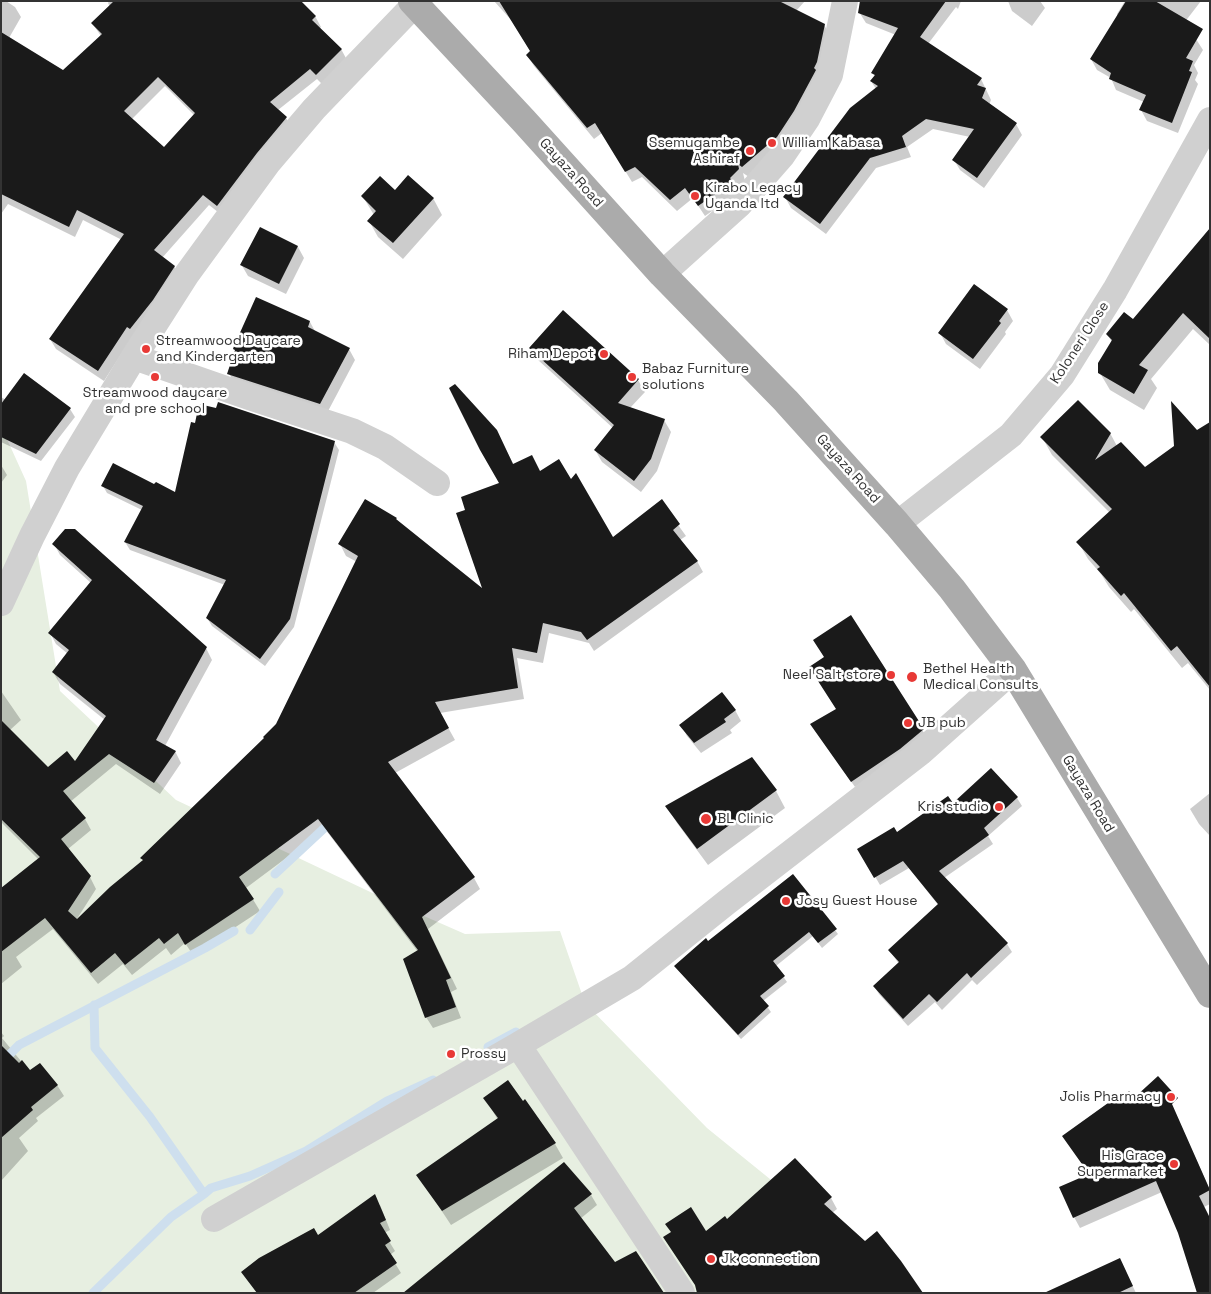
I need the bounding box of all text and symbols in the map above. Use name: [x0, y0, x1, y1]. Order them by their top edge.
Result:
street label: Gayaza Road: [536, 135, 606, 211]
place label: Ssemugambe Ashiraf: [649, 135, 740, 168]
place label: William Kabasa: [782, 135, 881, 151]
marker: William Kabasa: [766, 137, 778, 149]
marker: Ssemugambe Ashiraf: [744, 145, 756, 157]
place label: Kirabo Legacy Uganda ltd: [705, 180, 801, 212]
marker: Kirabo Legacy Uganda ltd: [689, 190, 701, 202]
street label: Koloneri Close: [1047, 299, 1113, 387]
place label: Streamwood Daycare and Kindergarten: [156, 333, 301, 366]
marker: Streamwood Daycare and Kindergarten: [140, 343, 152, 355]
place label: Riham Depot: [508, 346, 594, 362]
marker: Riham Depot: [598, 348, 610, 360]
place label: Babaz Furniture solutions: [642, 361, 749, 394]
marker: Streamwood daycare and pre school: [149, 371, 161, 383]
marker: Babaz Furniture solutions: [626, 371, 638, 383]
place label: Streamwood daycare and pre school: [83, 385, 227, 418]
street label: Gayaza Road: [813, 431, 883, 507]
place label: Bethel Health Medical Consults: [923, 661, 1039, 694]
place label: Neel Salt store: [783, 667, 881, 683]
marker: Neel Salt store: [885, 669, 897, 681]
marker: Bethel Health Medical Consults: [905, 670, 919, 684]
place label: JB pub: [918, 715, 966, 731]
marker: JB pub: [902, 717, 914, 729]
street label: Gayaza Road: [1058, 752, 1118, 836]
place label: Kris studio: [917, 799, 989, 815]
marker: Kris studio: [993, 801, 1005, 813]
place label: BL Clinic: [717, 811, 774, 827]
marker: BL Clinic: [699, 812, 713, 826]
place label: Josy Guest House: [796, 893, 918, 909]
marker: Josy Guest House: [780, 895, 792, 907]
place label: Prossy: [461, 1046, 506, 1062]
marker: Prossy: [445, 1048, 457, 1060]
place label: Jolis Pharmacy: [1059, 1089, 1161, 1105]
marker: Jolis Pharmacy: [1165, 1091, 1177, 1103]
place label: His Grace Supermarket: [1077, 1148, 1164, 1180]
marker: His Grace Supermarket: [1168, 1158, 1180, 1170]
place label: Jk connection: [721, 1251, 818, 1267]
marker: Jk connection: [705, 1253, 717, 1265]

